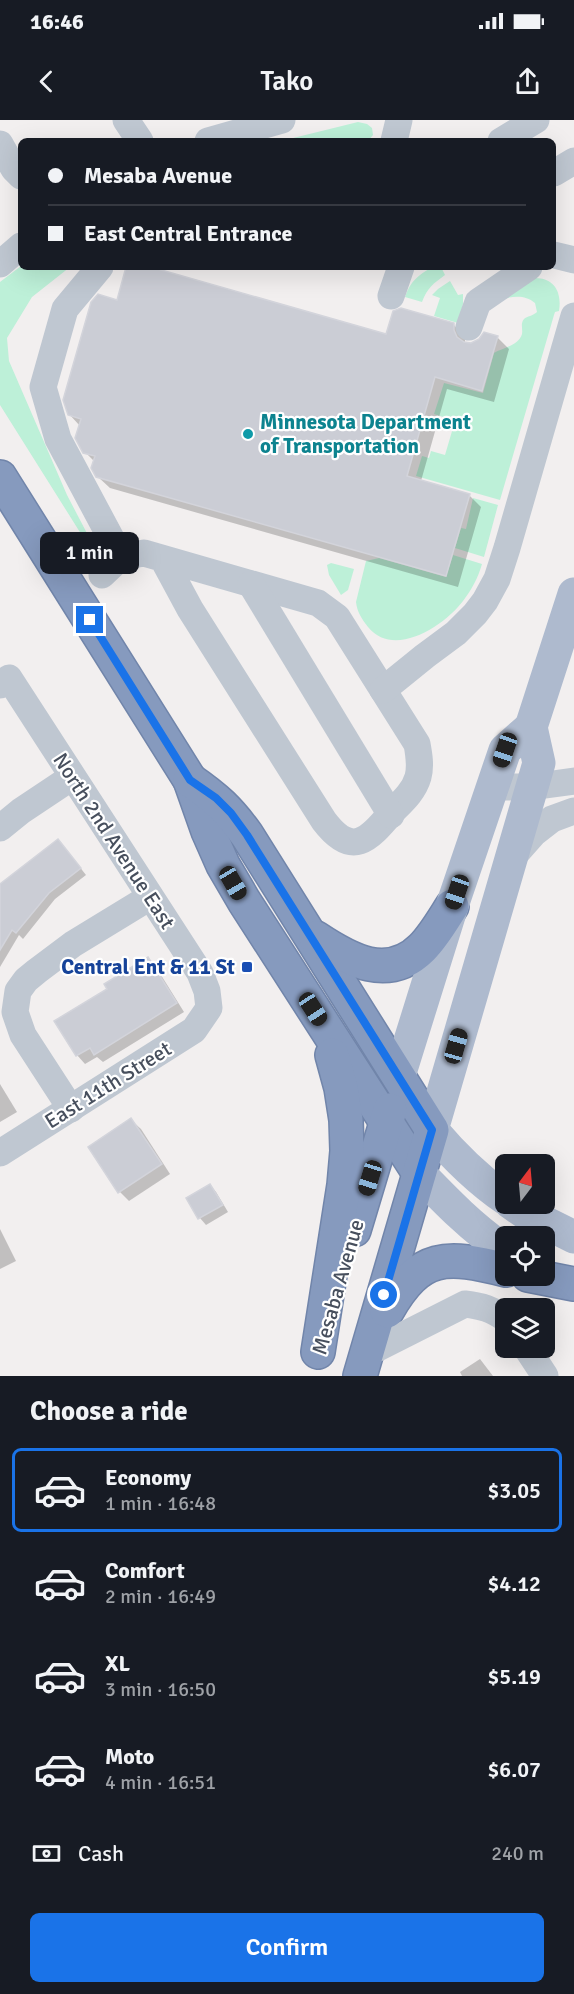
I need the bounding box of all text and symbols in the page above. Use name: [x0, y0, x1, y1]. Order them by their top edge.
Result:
text: 16:46: [30, 8, 84, 35]
icon: back: [30, 65, 63, 98]
text: Tako: [261, 65, 313, 98]
icon: share: [511, 65, 544, 98]
text: Mesaba Avenue: [84, 162, 232, 189]
text: East Central Entrance: [84, 220, 293, 247]
place label: Minnesota Department of Transportation: [260, 409, 471, 459]
marker: Minnesota Department of Transportation: [241, 427, 255, 441]
callout: 1 min: [40, 533, 140, 575]
text: 1 min: [66, 540, 113, 565]
route end: [76, 606, 103, 633]
car: [491, 730, 519, 770]
street label: North 2nd Avenue East: [47, 748, 181, 934]
car: [216, 863, 250, 903]
car: [443, 872, 471, 912]
place label: Central Ent & 11 St: [61, 954, 235, 980]
marker: Central Ent & 11 St: [240, 960, 254, 974]
car: [296, 989, 330, 1029]
car: [442, 1026, 470, 1066]
street label: East 11th Street: [40, 1036, 176, 1134]
north arrow: [495, 1154, 555, 1214]
map controls: [495, 1154, 555, 1358]
car: [356, 1158, 384, 1198]
street label: Mesaba Avenue: [306, 1216, 370, 1358]
button: locate: [495, 1226, 555, 1286]
route start: [370, 1281, 397, 1308]
button: layers: [495, 1298, 555, 1358]
text: Choose a ride: [30, 1395, 188, 1428]
icon: car: [33, 1463, 87, 1517]
text: Economy: [105, 1464, 191, 1491]
text: $3.05: [487, 1477, 541, 1504]
text: 1 min · 16:48: [105, 1491, 216, 1516]
icon: car: [33, 1556, 87, 1610]
text: Comfort: [105, 1557, 185, 1584]
text: $4.12: [487, 1570, 541, 1597]
text: 2 min · 16:49: [105, 1584, 216, 1609]
icon: car: [33, 1649, 87, 1703]
text: XL: [105, 1650, 130, 1677]
text: $5.19: [487, 1663, 541, 1690]
text: 3 min · 16:50: [105, 1677, 216, 1702]
icon: car: [33, 1742, 87, 1796]
text: Moto: [105, 1743, 154, 1770]
text: $6.07: [487, 1756, 541, 1783]
text: 4 min · 16:51: [105, 1770, 216, 1795]
icon: cash: [30, 1837, 63, 1870]
text: Cash: [78, 1840, 124, 1867]
text: 240 m: [491, 1841, 544, 1866]
button: Confirm: [30, 1913, 544, 1982]

